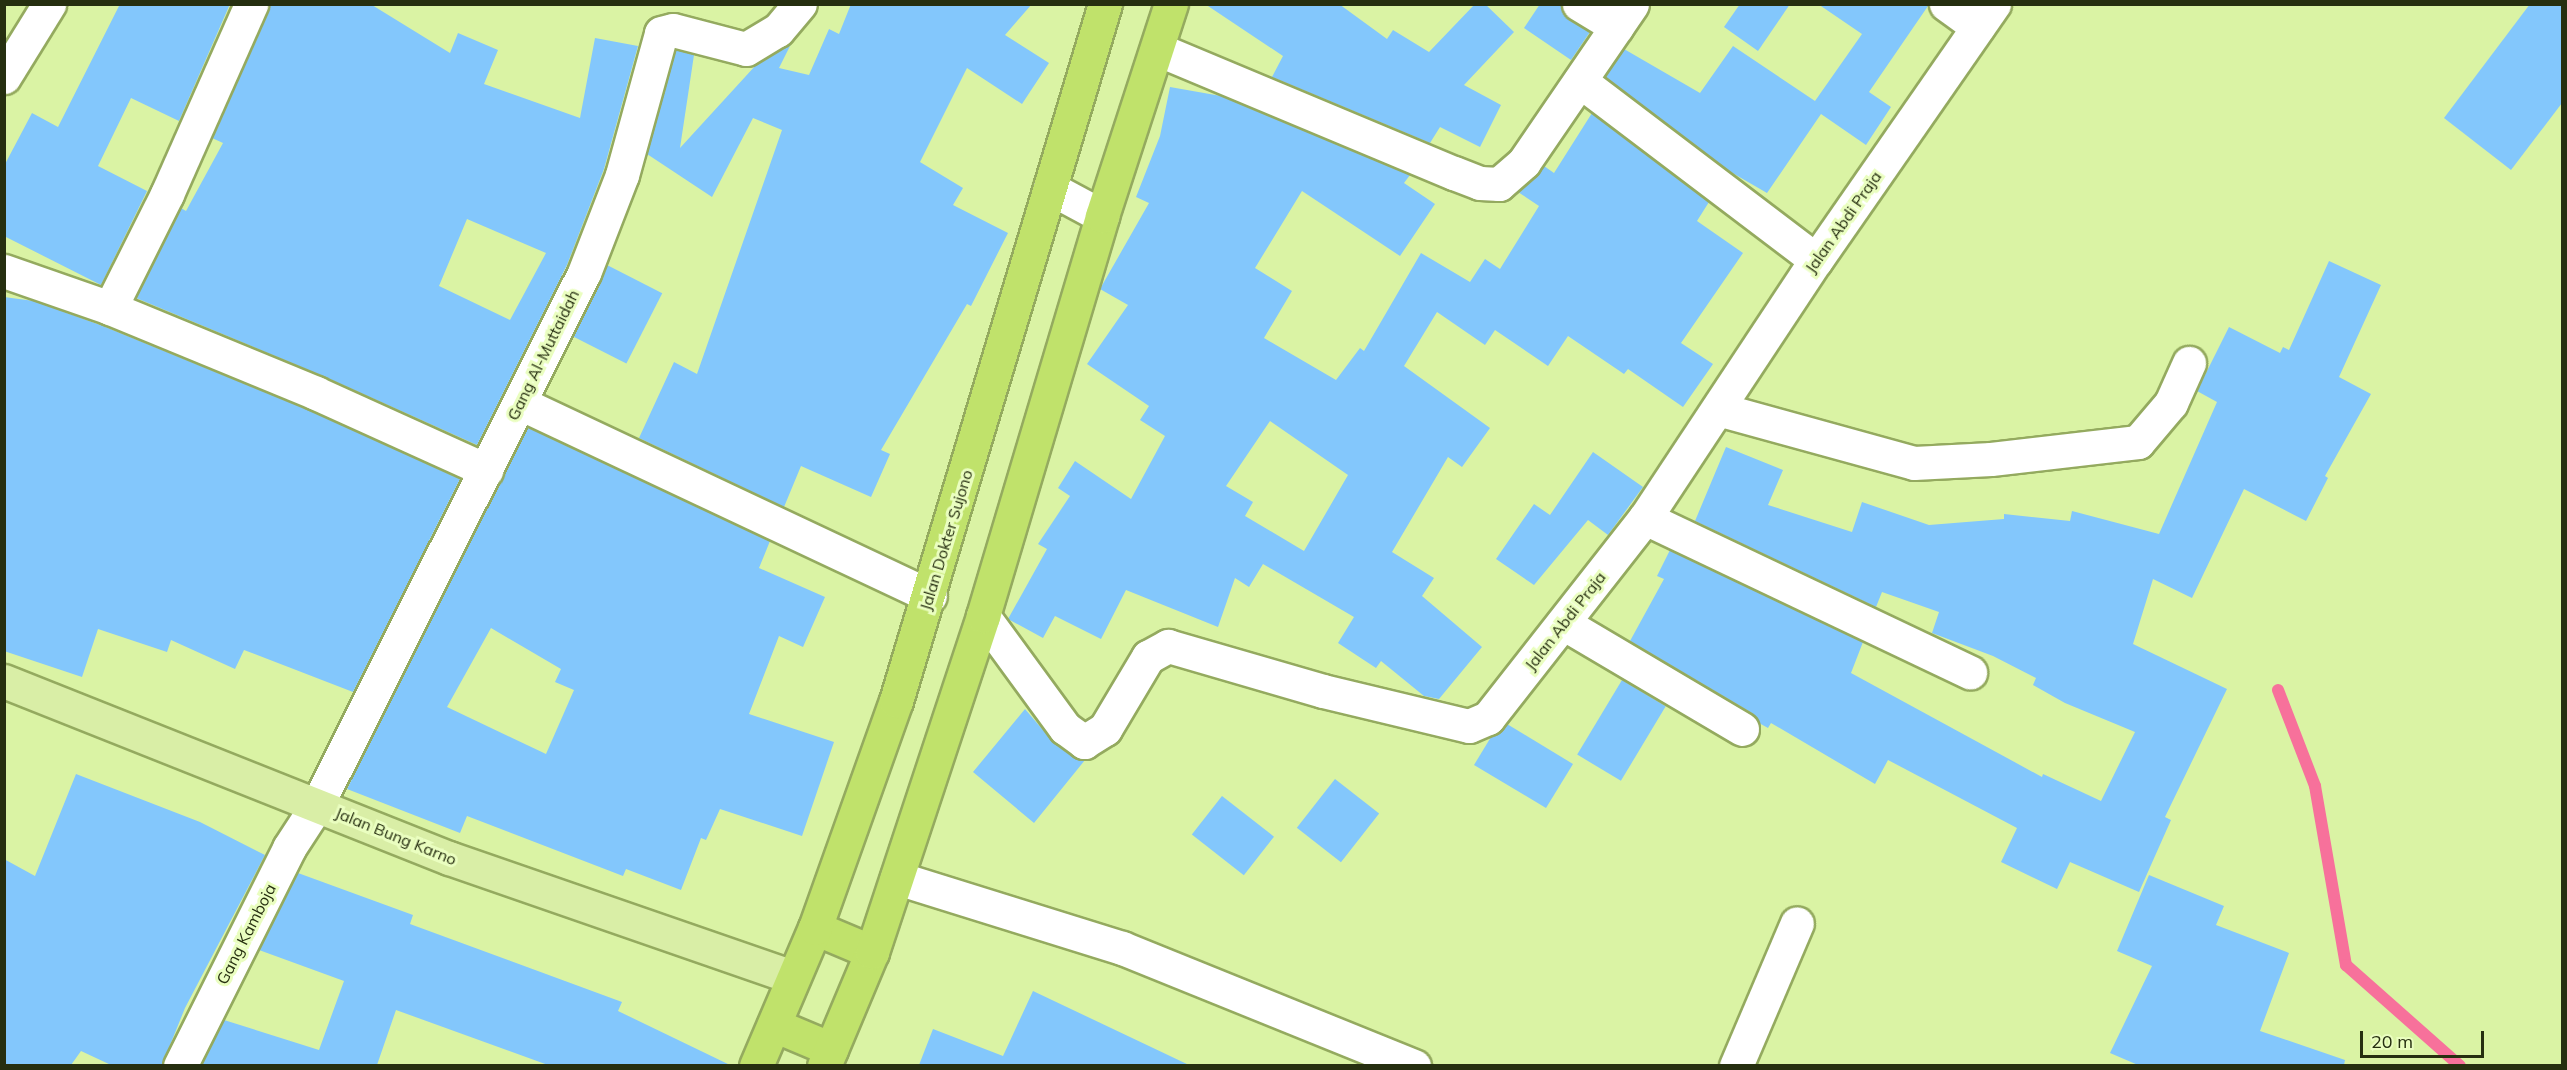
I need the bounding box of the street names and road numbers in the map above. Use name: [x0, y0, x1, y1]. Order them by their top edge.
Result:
street label: Jalan Abdi Praja: [1801, 167, 1885, 277]
street label: Gang Al-Muttaidah: [503, 287, 583, 423]
street label: Jalan Dokter Sujono: [916, 467, 976, 613]
street label: Jalan Abdi Praja: [1521, 568, 1609, 674]
street label: Jalan Bung Karno: [333, 803, 459, 869]
street label: Gang Kamboja: [212, 880, 280, 988]

